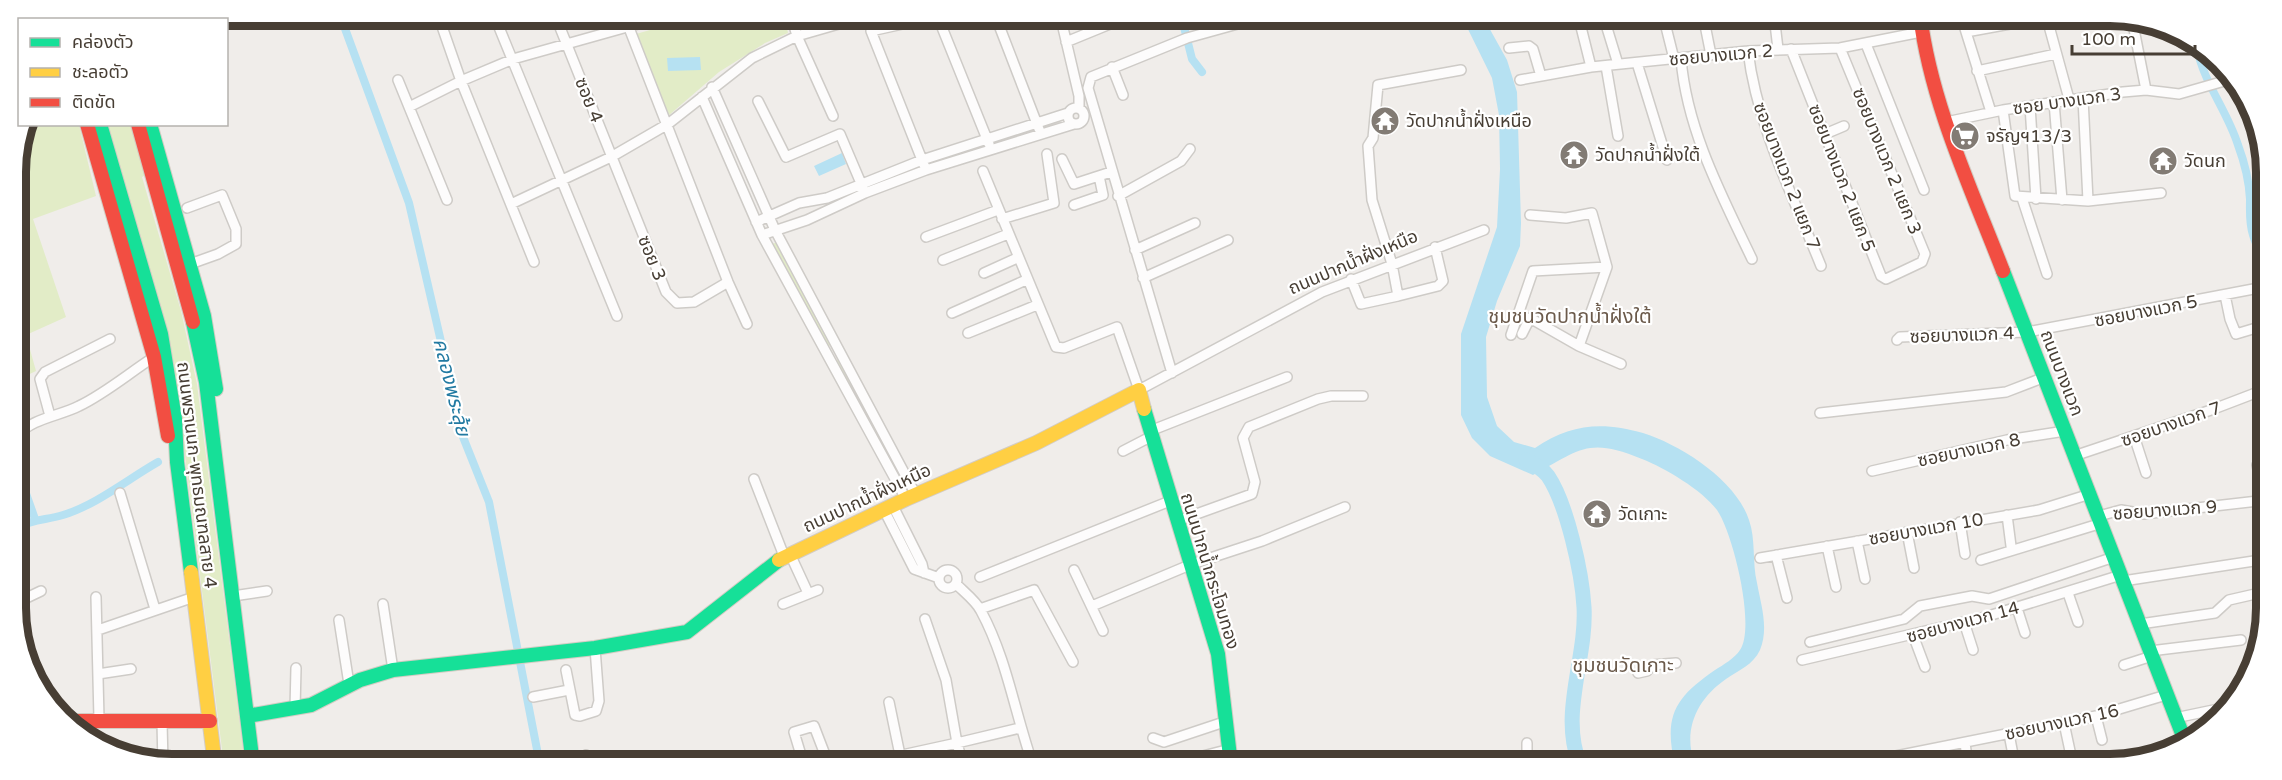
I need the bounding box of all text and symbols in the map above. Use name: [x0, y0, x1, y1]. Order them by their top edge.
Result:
legend: [18, 18, 228, 126]
scale bar: [2072, 18, 2195, 56]
text: 100 m: [2081, 28, 2136, 50]
text: คล่องตัว: [72, 31, 134, 53]
street label: ซอยบางแวก 2: [1668, 39, 1774, 71]
text: ชะลอตัว: [72, 61, 129, 83]
street label: ซอย 4: [570, 74, 608, 126]
street label: ซอย บางแวก 3: [2011, 83, 2123, 119]
street label: ซอยบางแวก 2 แยก 3: [1848, 84, 1926, 238]
text: ติดขัด: [72, 91, 115, 113]
street label: ซอยบางแวก 2 แยก 7: [1749, 99, 1825, 253]
street label: ซอยบางแวก 2 แยก 5: [1804, 101, 1880, 255]
temple icon: วัดปากน้ำฝั่งเหนือ: [1369, 105, 1401, 137]
place label: วัดปากน้ำฝั่งเหนือ: [1406, 108, 1532, 132]
supermarket icon: จรัญฯ13/3: [1949, 120, 1981, 152]
place label: จรัญฯ13/3: [1986, 125, 2072, 147]
temple icon: วัดปากน้ำฝั่งใต้: [1558, 139, 1590, 171]
place label: วัดปากน้ำฝั่งใต้: [1595, 142, 1700, 166]
temple icon: วัดนก: [2147, 145, 2179, 177]
place label: วัดนก: [2184, 150, 2226, 172]
street label: ถนนปากน้ำฝั่งเหนือ: [1284, 223, 1421, 299]
street label: ซอย 3: [633, 232, 671, 284]
street label: ซอยบางแวก 5: [2093, 290, 2199, 332]
district label: ชุมชนวัดปากน้ำฝั่งใต้: [1488, 302, 1652, 329]
street label: ซอยบางแวก 4: [1909, 322, 2015, 348]
street label: ถนนบางแวก: [2036, 327, 2088, 419]
water label: คลองพระลุ้ย: [427, 336, 475, 441]
street label: ถนนพรานนก-พุทธมณฑลสาย 4: [172, 360, 222, 590]
street label: ซอยบางแวก 7: [2118, 397, 2224, 451]
street label: ซอยบางแวก 8: [1916, 428, 2022, 472]
street label: ถนนปากน้ำฝั่งเหนือ: [799, 457, 935, 537]
street label: ถนนปากน้ำกระโจมทอง: [1176, 489, 1246, 652]
street label: ซอยบางแวก 9: [2112, 495, 2218, 525]
temple icon: วัดเกาะ: [1581, 498, 1613, 530]
place label: วัดเกาะ: [1618, 503, 1667, 525]
street label: ซอยบางแวก 10: [1867, 508, 1985, 550]
street label: ซอยบางแวก 14: [1904, 596, 2022, 648]
district label: ชุมชนวัดเกาะ: [1572, 654, 1674, 678]
street label: ซอยบางแวก 16: [2003, 699, 2121, 745]

